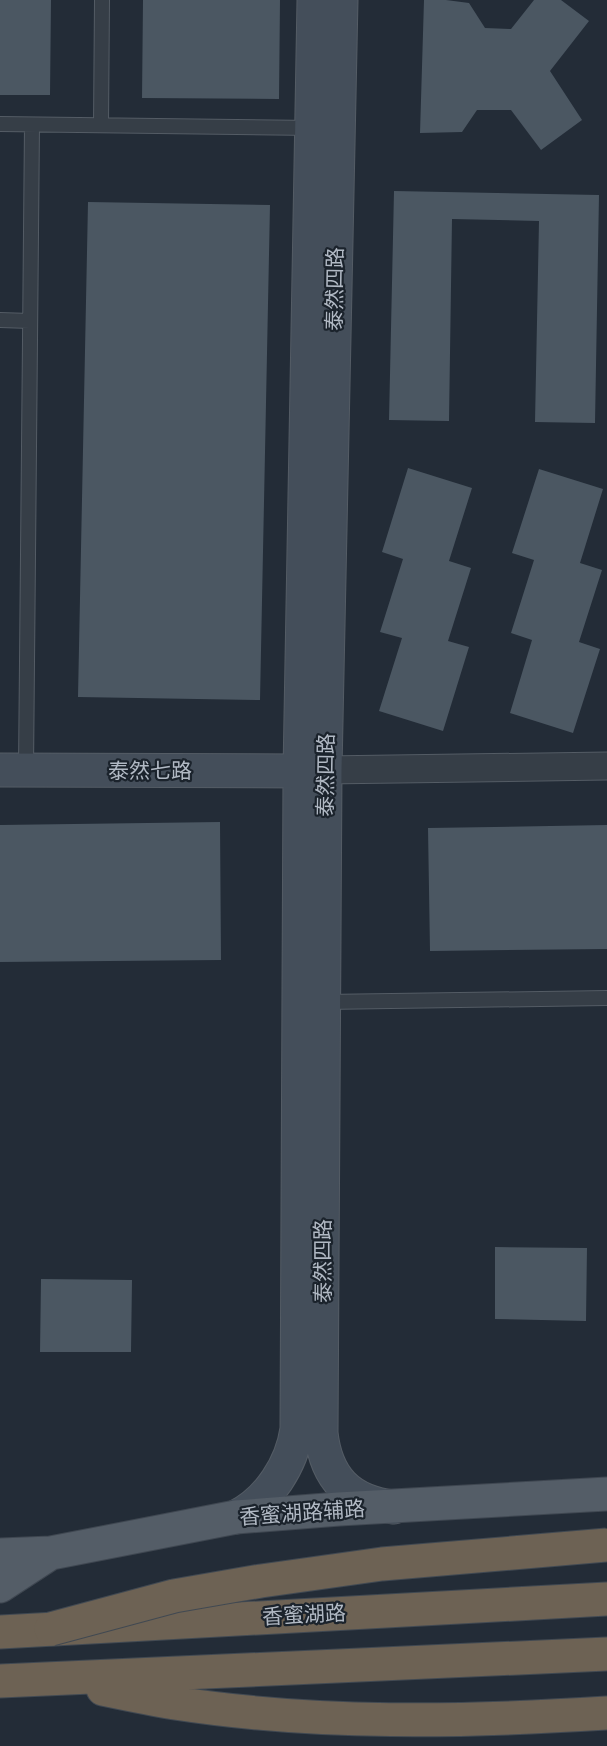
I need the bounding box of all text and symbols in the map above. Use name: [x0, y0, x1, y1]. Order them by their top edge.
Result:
street label: 泰然四路: [319, 247, 351, 331]
street label: 泰然四路: [310, 733, 342, 817]
street label: 泰然七路: [108, 756, 192, 786]
street label: 泰然四路: [308, 1219, 338, 1303]
street label: 香蜜湖路辅路: [238, 1494, 366, 1532]
street label: 香蜜湖路: [261, 1598, 347, 1632]

